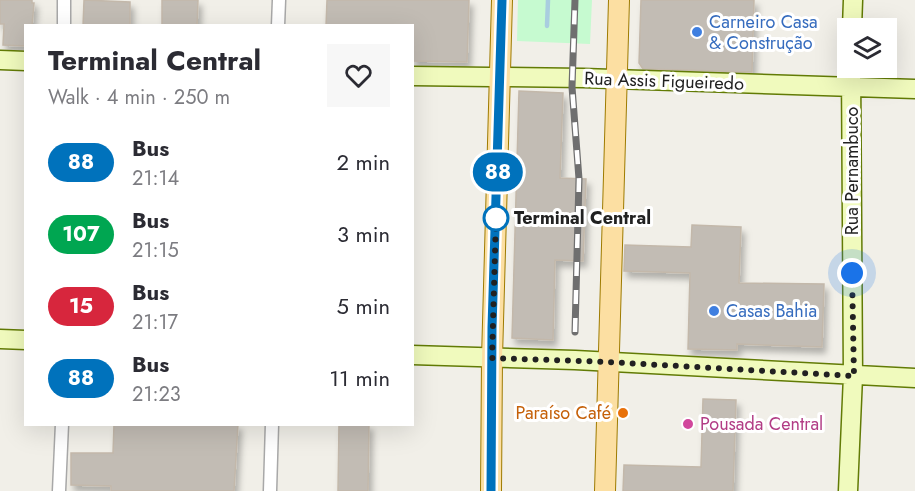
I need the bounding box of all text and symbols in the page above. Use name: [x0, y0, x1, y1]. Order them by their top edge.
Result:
place label: Carneiro Casa & Construção: [709, 9, 818, 56]
map controls: [837, 18, 897, 78]
button: layers: [837, 18, 897, 78]
marker: Carneiro Casa & Construção: [690, 25, 704, 39]
text: Terminal Central: [48, 40, 261, 81]
button: heart: [327, 44, 390, 107]
street label: Rua Assis Figueiredo: [584, 65, 745, 97]
text: Walk · 4 min · 250 m: [48, 83, 230, 112]
street label: Rua Pernambuco: [839, 107, 865, 235]
text: Bus: [132, 132, 169, 164]
text: 2 min: [336, 146, 390, 178]
text: 88: [68, 147, 94, 177]
line badge: 88: [471, 152, 525, 192]
text: 88: [485, 157, 511, 187]
text: 21:14: [132, 164, 179, 193]
text: Bus: [132, 204, 169, 236]
marker: Terminal Central: [483, 205, 509, 231]
place label: Terminal Central: [514, 205, 651, 231]
text: 3 min: [337, 218, 390, 250]
text: 107: [62, 219, 100, 249]
text: 21:15: [132, 236, 179, 265]
your location: [837, 258, 867, 288]
text: Bus: [132, 276, 169, 308]
text: 5 min: [337, 290, 390, 322]
text: 15: [69, 291, 93, 321]
place label: Casas Bahia: [726, 298, 817, 324]
marker: Casas Bahia: [707, 304, 721, 318]
text: 21:17: [132, 308, 178, 337]
text: Bus: [132, 348, 169, 380]
text: 11 min: [329, 362, 390, 394]
text: 88: [68, 363, 94, 393]
text: 21:23: [132, 380, 181, 409]
place label: Paraíso Café: [516, 400, 611, 426]
marker: Paraíso Café: [616, 406, 630, 420]
place label: Pousada Central: [700, 411, 823, 437]
marker: Pousada Central: [681, 417, 695, 431]

